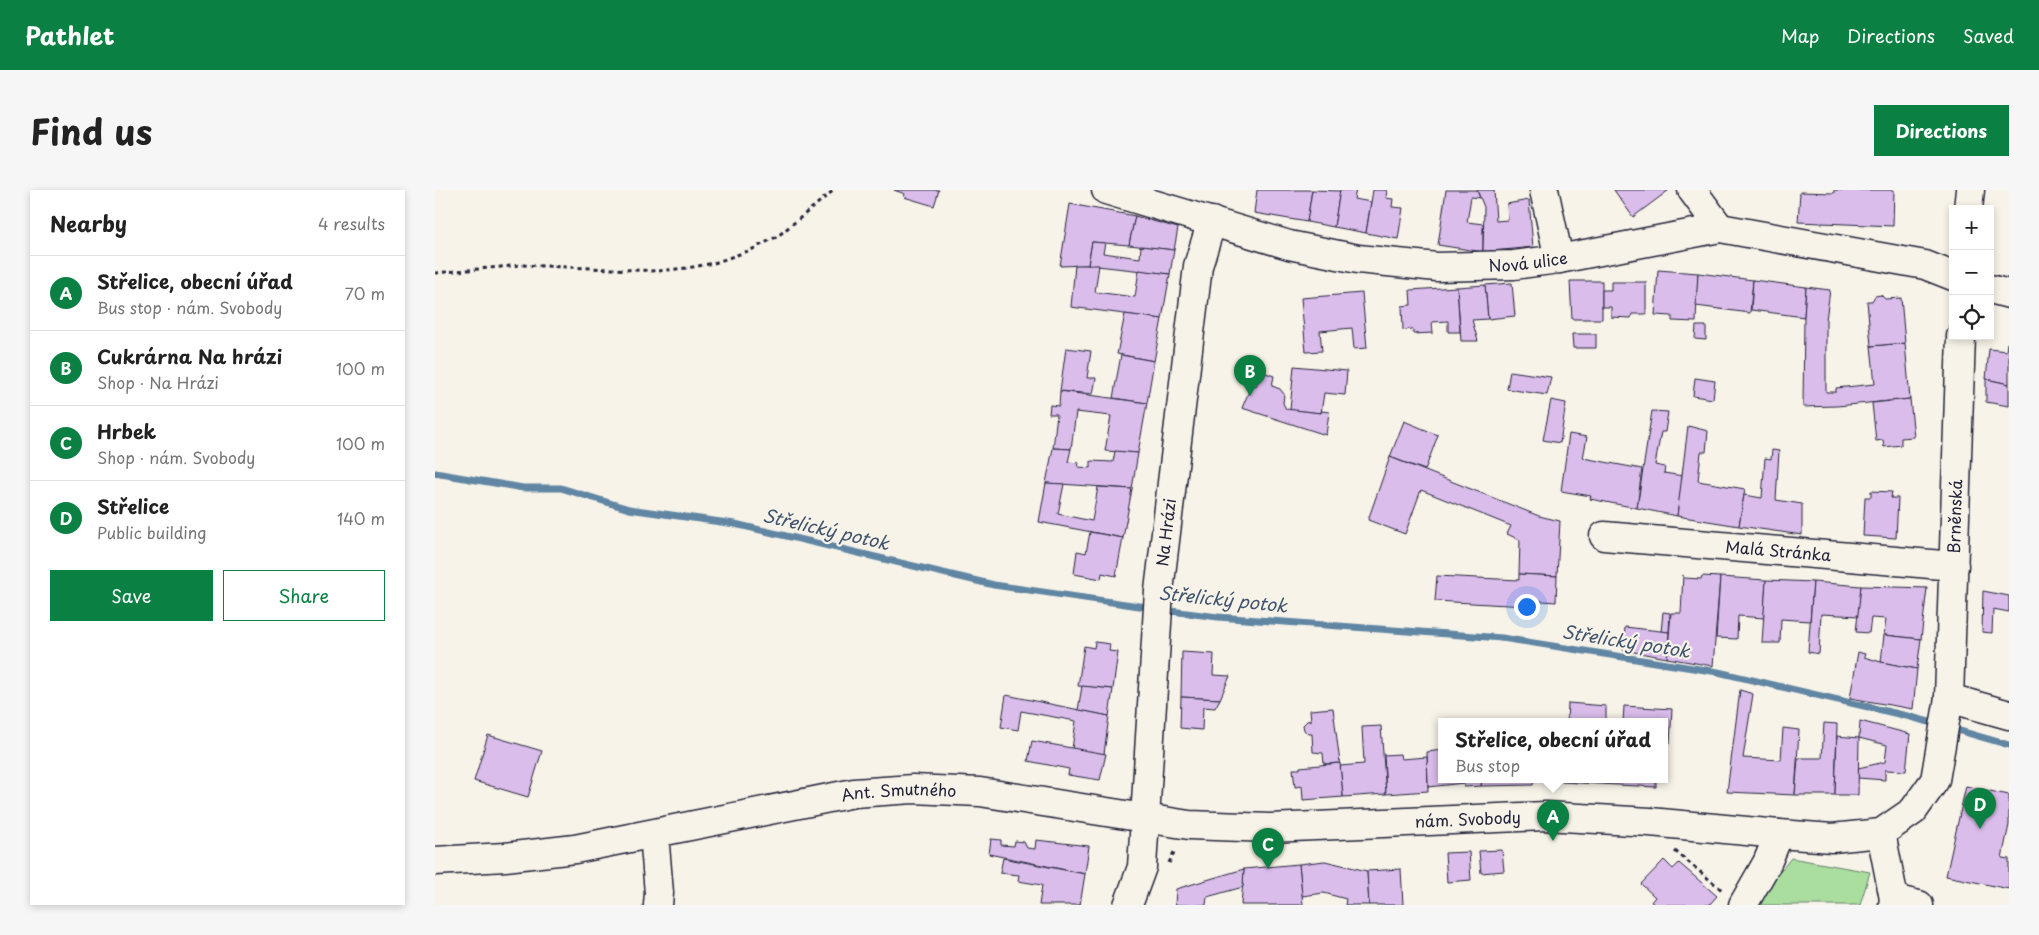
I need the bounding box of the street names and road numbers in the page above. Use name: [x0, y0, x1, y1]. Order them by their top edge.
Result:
street label: Nová ulice: [1488, 245, 1569, 277]
street label: Brněnská: [1941, 479, 1967, 554]
street label: Na Hrázi: [1149, 497, 1181, 568]
street label: Malá Stránka: [1724, 533, 1832, 566]
street label: Ant. Smutného: [839, 776, 957, 806]
street label: nám. Svobody: [1414, 804, 1521, 833]

